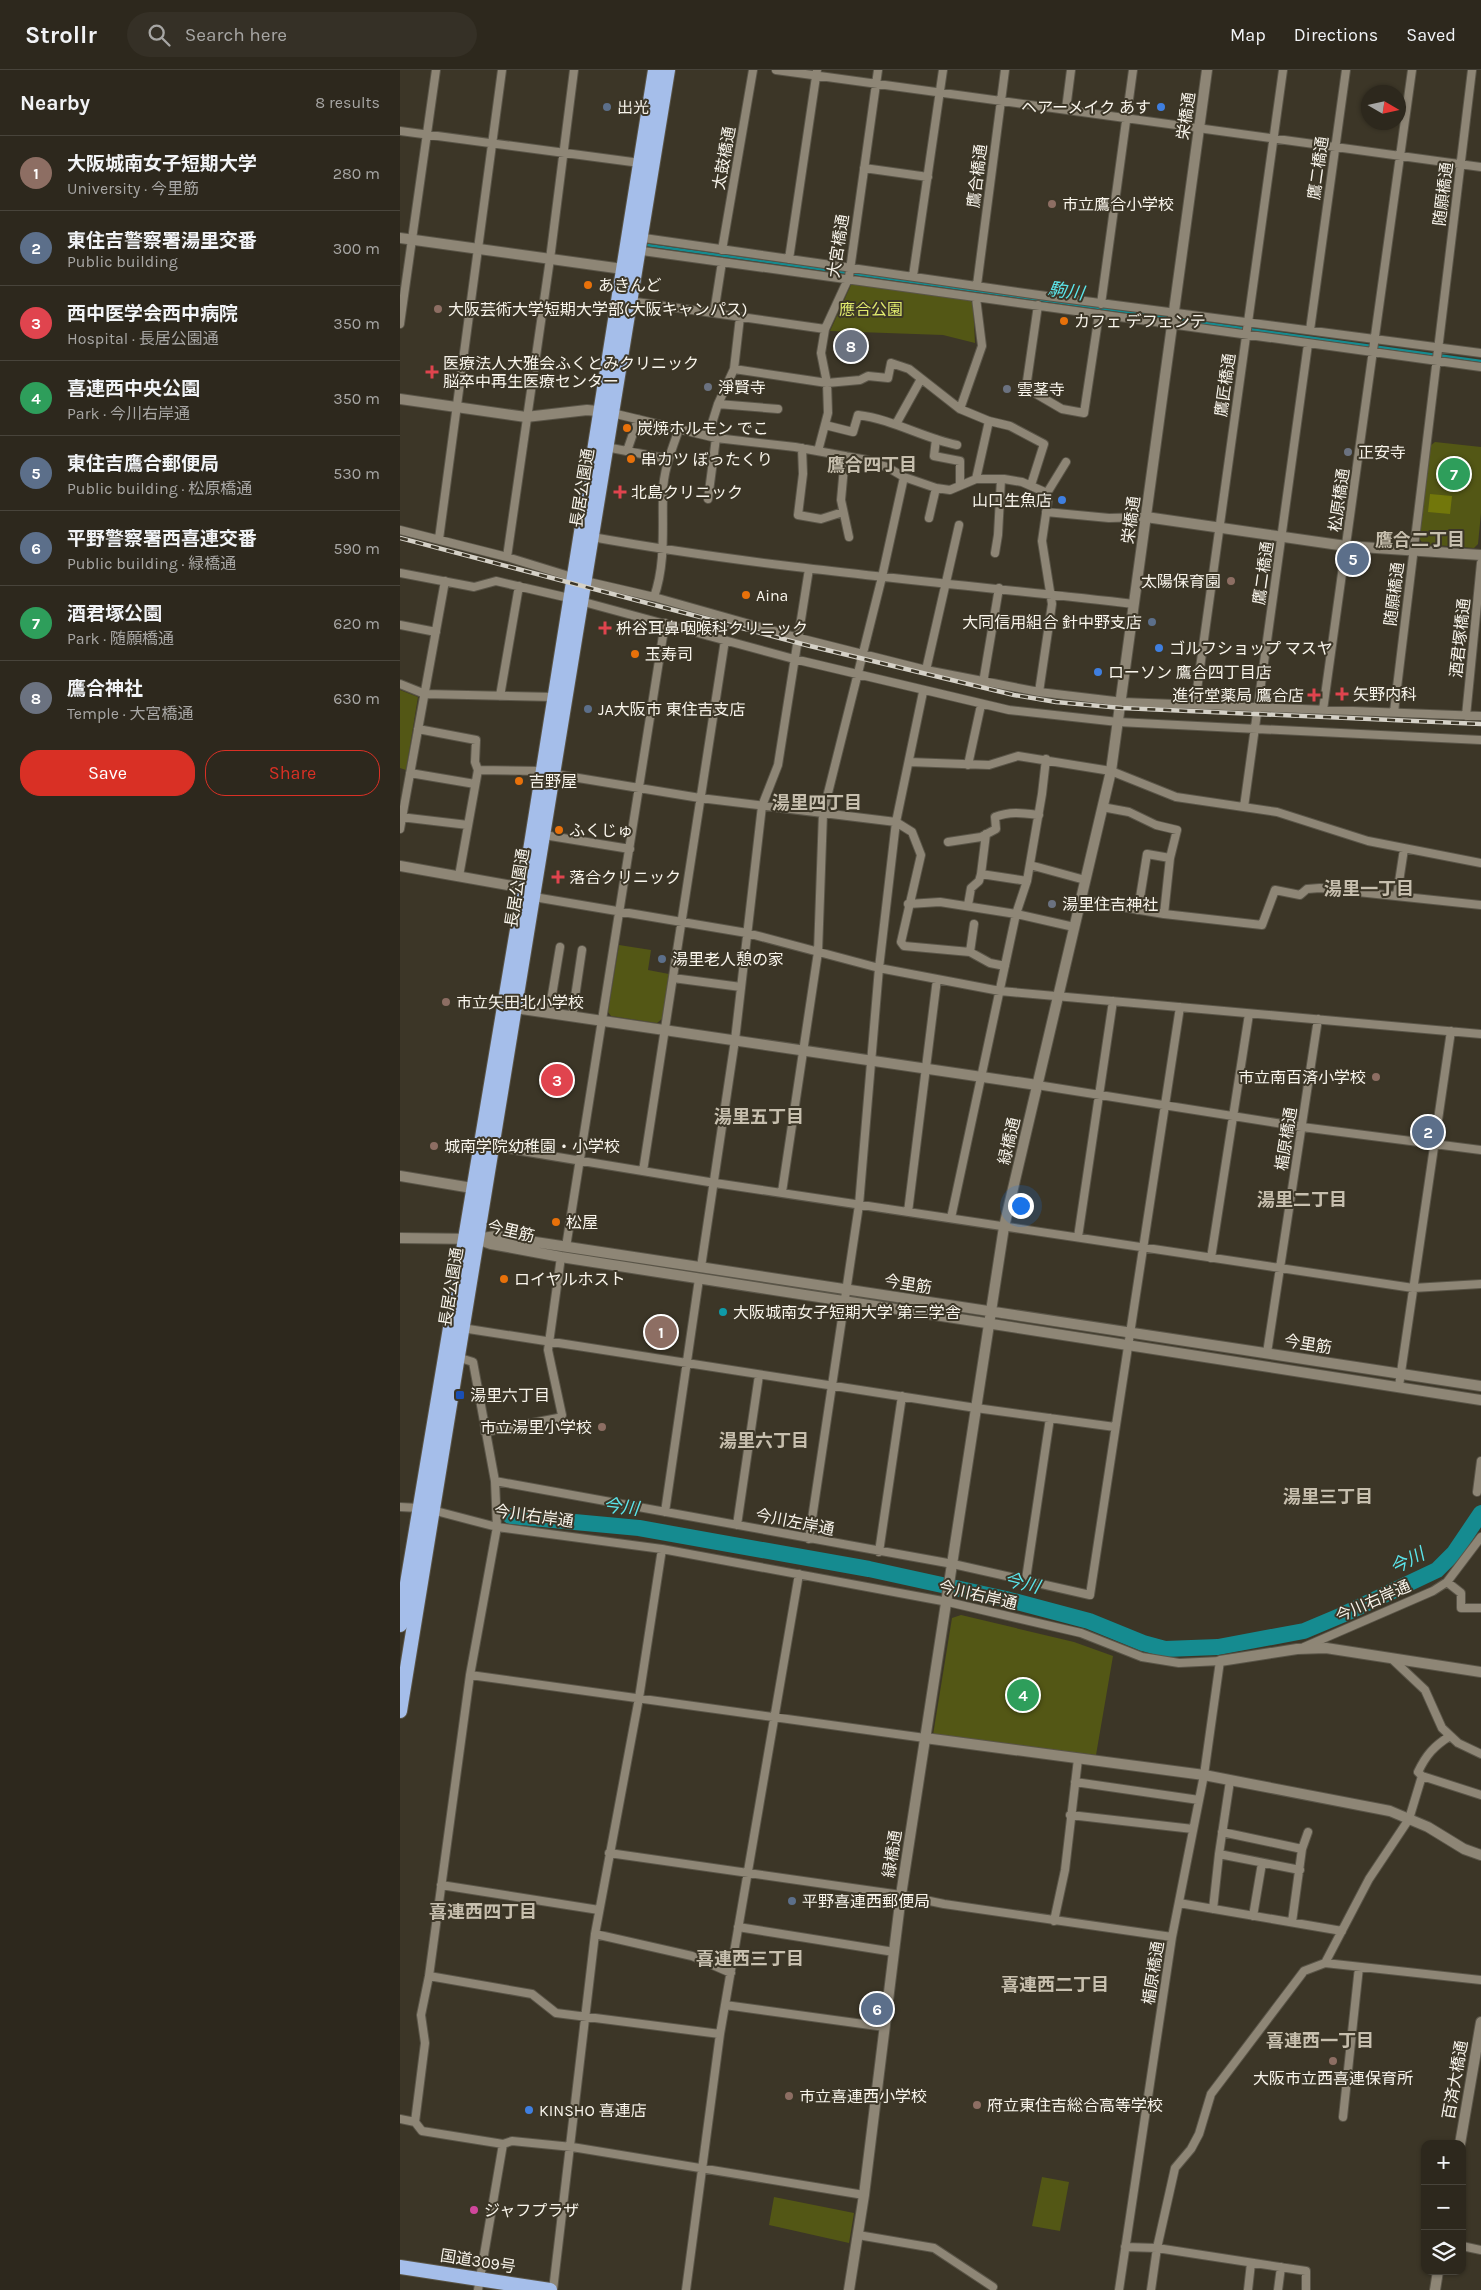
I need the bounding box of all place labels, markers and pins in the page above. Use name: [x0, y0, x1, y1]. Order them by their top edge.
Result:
place label: 出光: [617, 98, 649, 117]
place label: ヘアーメイク あす: [1021, 98, 1151, 117]
marker: 出光: [601, 101, 613, 113]
marker: ヘアーメイク あす: [1155, 101, 1167, 113]
place label: 市立鷹合小学校: [1062, 195, 1174, 214]
marker: 市立鷹合小学校: [1046, 198, 1058, 210]
place label: あきんど: [598, 276, 662, 295]
marker: あきんど: [582, 279, 594, 291]
place label: 大阪芸術大学短期大学部(大阪キャンパス): [448, 300, 747, 319]
marker: 大阪芸術大学短期大学部(大阪キャンパス): [432, 303, 444, 315]
place label: カフェ デフェンテ: [1074, 312, 1206, 331]
marker: カフェ デフェンテ: [1058, 315, 1070, 327]
pin: 8: [835, 327, 867, 365]
place label: 医療法人大雅会ふくとみクリニック 脳卒中再生医療センター: [443, 354, 699, 391]
marker: 医療法人大雅会ふくとみクリニック 脳卒中再生医療センター: [425, 365, 439, 379]
place label: 淨賢寺: [718, 378, 766, 397]
place label: 雲茎寺: [1017, 380, 1065, 399]
marker: 淨賢寺: [702, 381, 714, 393]
marker: 雲茎寺: [1001, 383, 1013, 395]
place label: 炭焼ホルモン でこ: [637, 419, 769, 438]
marker: 炭焼ホルモン でこ: [621, 422, 633, 434]
place label: 正安寺: [1358, 443, 1406, 462]
marker: 正安寺: [1342, 446, 1354, 458]
place label: 串カツ ぼったくり: [641, 450, 773, 469]
marker: 串カツ ぼったくり: [625, 453, 637, 465]
pin: 7: [1438, 455, 1470, 493]
place label: 北島クリニック: [631, 483, 743, 502]
marker: 北島クリニック: [613, 485, 627, 499]
place label: 山口生魚店: [972, 491, 1052, 510]
marker: 山口生魚店: [1056, 494, 1068, 506]
pin: 5: [1337, 540, 1369, 578]
place label: 太陽保育園: [1141, 572, 1221, 591]
marker: 太陽保育園: [1225, 575, 1237, 587]
place label: Aina: [756, 586, 788, 605]
marker: Aina: [740, 589, 752, 601]
place label: 大同信用組合 針中野支店: [962, 613, 1142, 632]
marker: 大同信用組合 針中野支店: [1146, 616, 1158, 628]
place label: 枡谷耳鼻咽喉科クリニック: [616, 619, 808, 638]
marker: 枡谷耳鼻咽喉科クリニック: [598, 621, 612, 635]
place label: ゴルフショップ マスヤ: [1169, 639, 1333, 658]
marker: ゴルフショップ マスヤ: [1153, 642, 1165, 654]
place label: 玉寿司: [645, 645, 693, 664]
marker: 玉寿司: [629, 648, 641, 660]
place label: ローソン 鷹合四丁目店: [1108, 663, 1272, 682]
marker: ローソン 鷹合四丁目店: [1092, 666, 1104, 678]
place label: 矢野内科: [1353, 685, 1417, 704]
place label: 進行堂薬局 鷹合店: [1172, 686, 1304, 705]
marker: 矢野内科: [1335, 687, 1349, 701]
marker: 進行堂薬局 鷹合店: [1308, 689, 1320, 701]
place label: JA大阪市 東住吉支店: [598, 700, 745, 719]
marker: JA大阪市 東住吉支店: [582, 703, 594, 715]
place label: 吉野屋: [529, 772, 577, 791]
marker: 吉野屋: [513, 775, 525, 787]
place label: ふくじゅ: [569, 821, 633, 840]
marker: ふくじゅ: [553, 824, 565, 836]
place label: 落合クリニック: [569, 868, 681, 887]
marker: 落合クリニック: [551, 870, 565, 884]
place label: 湯里住吉神社: [1062, 895, 1158, 914]
marker: 湯里住吉神社: [1046, 898, 1058, 910]
place label: 湯里老人憩の家: [672, 950, 784, 969]
marker: 湯里老人憩の家: [656, 953, 668, 965]
place label: 市立矢田北小学校: [456, 993, 584, 1012]
marker: 市立矢田北小学校: [440, 996, 452, 1008]
pin: 3: [541, 1061, 573, 1099]
place label: 市立南百済小学校: [1238, 1068, 1366, 1087]
marker: 市立南百済小学校: [1370, 1071, 1382, 1083]
pin: 2: [1412, 1113, 1444, 1151]
place label: 城南学院幼稚園・小学校: [444, 1137, 620, 1156]
marker: 城南学院幼稚園・小学校: [428, 1140, 440, 1152]
place label: 松屋: [566, 1213, 598, 1232]
marker: 松屋: [550, 1216, 562, 1228]
place label: ロイヤルホスト: [514, 1270, 626, 1289]
marker: ロイヤルホスト: [498, 1273, 510, 1285]
place label: 大阪城南女子短期大学 第三学舎: [733, 1303, 961, 1322]
marker: 大阪城南女子短期大学 第三学舎: [717, 1306, 729, 1318]
pin: 1: [645, 1313, 677, 1351]
place label: 湯里六丁目: [470, 1386, 550, 1405]
marker: 湯里六丁目: [454, 1389, 466, 1401]
place label: 市立湯里小学校: [480, 1418, 592, 1437]
marker: 市立湯里小学校: [596, 1421, 608, 1433]
pin: 4: [1007, 1676, 1039, 1714]
place label: 平野喜連西郵便局: [802, 1892, 930, 1911]
marker: 平野喜連西郵便局: [786, 1895, 798, 1907]
pin: 6: [861, 1990, 893, 2028]
marker: 大阪市立西喜連保育所: [1327, 2055, 1339, 2067]
place label: 大阪市立西喜連保育所: [1253, 2069, 1413, 2088]
place label: 市立喜連西小学校: [799, 2087, 927, 2106]
marker: 市立喜連西小学校: [783, 2090, 795, 2102]
place label: 府立東住吉総合高等学校: [987, 2096, 1163, 2115]
marker: 府立東住吉総合高等学校: [971, 2099, 983, 2111]
place label: KINSHO 喜連店: [539, 2101, 647, 2120]
marker: KINSHO 喜連店: [523, 2104, 535, 2116]
place label: ジャフプラザ: [484, 2201, 579, 2220]
marker: ジャフプラザ: [468, 2204, 480, 2216]

